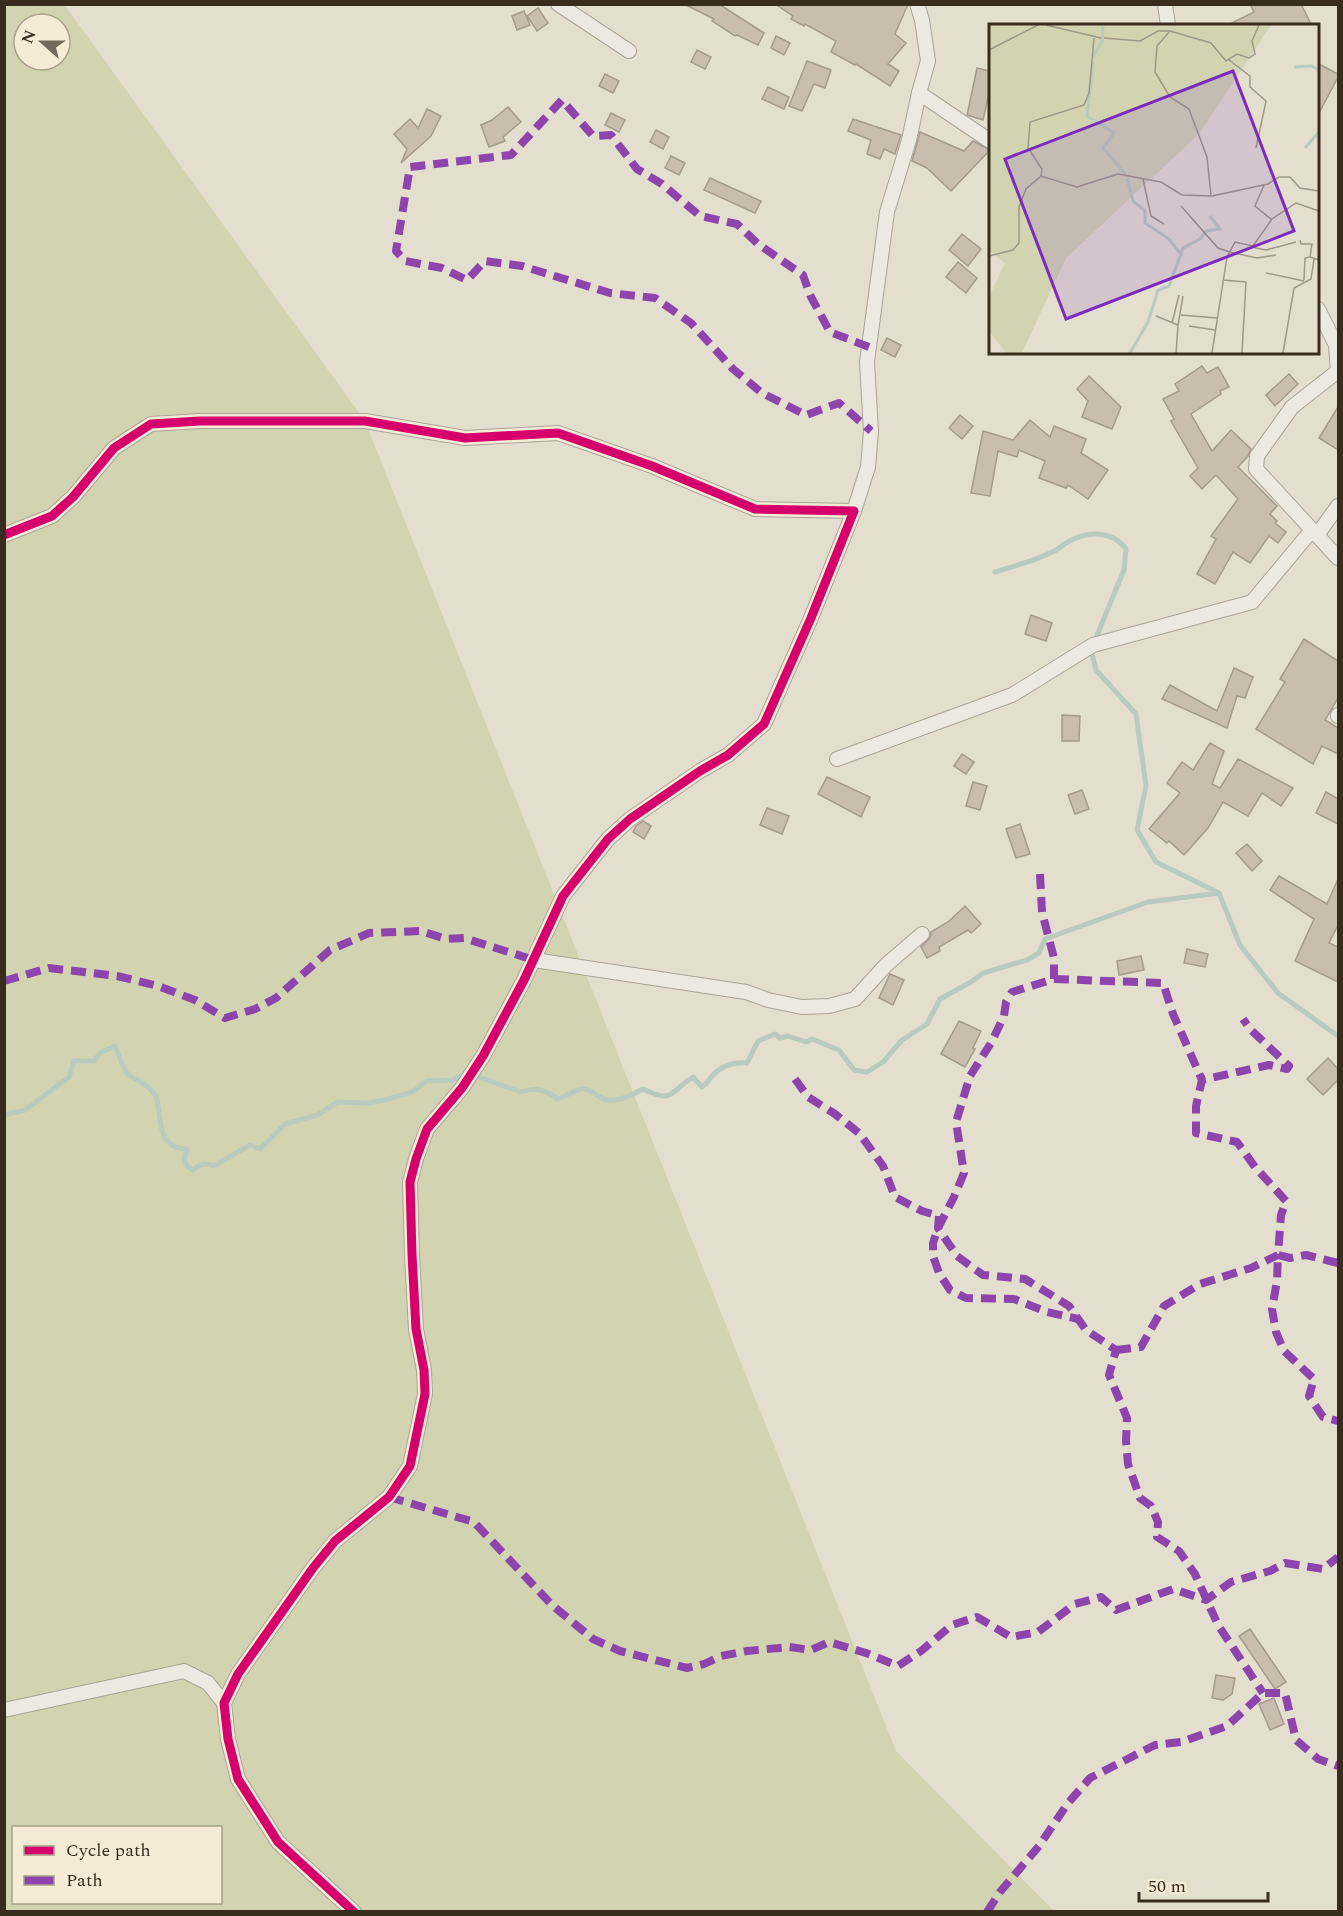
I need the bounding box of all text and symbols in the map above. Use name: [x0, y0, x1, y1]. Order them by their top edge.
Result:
north arrow: [12, 12, 72, 72]
inset map: [989, 24, 1319, 354]
text: N: [15, 27, 42, 47]
legend: [12, 1826, 222, 1904]
text: Cycle path: [66, 1837, 151, 1864]
scale bar: [1139, 1865, 1268, 1903]
text: Path: [66, 1867, 103, 1894]
text: 50 m: [1148, 1873, 1186, 1900]

